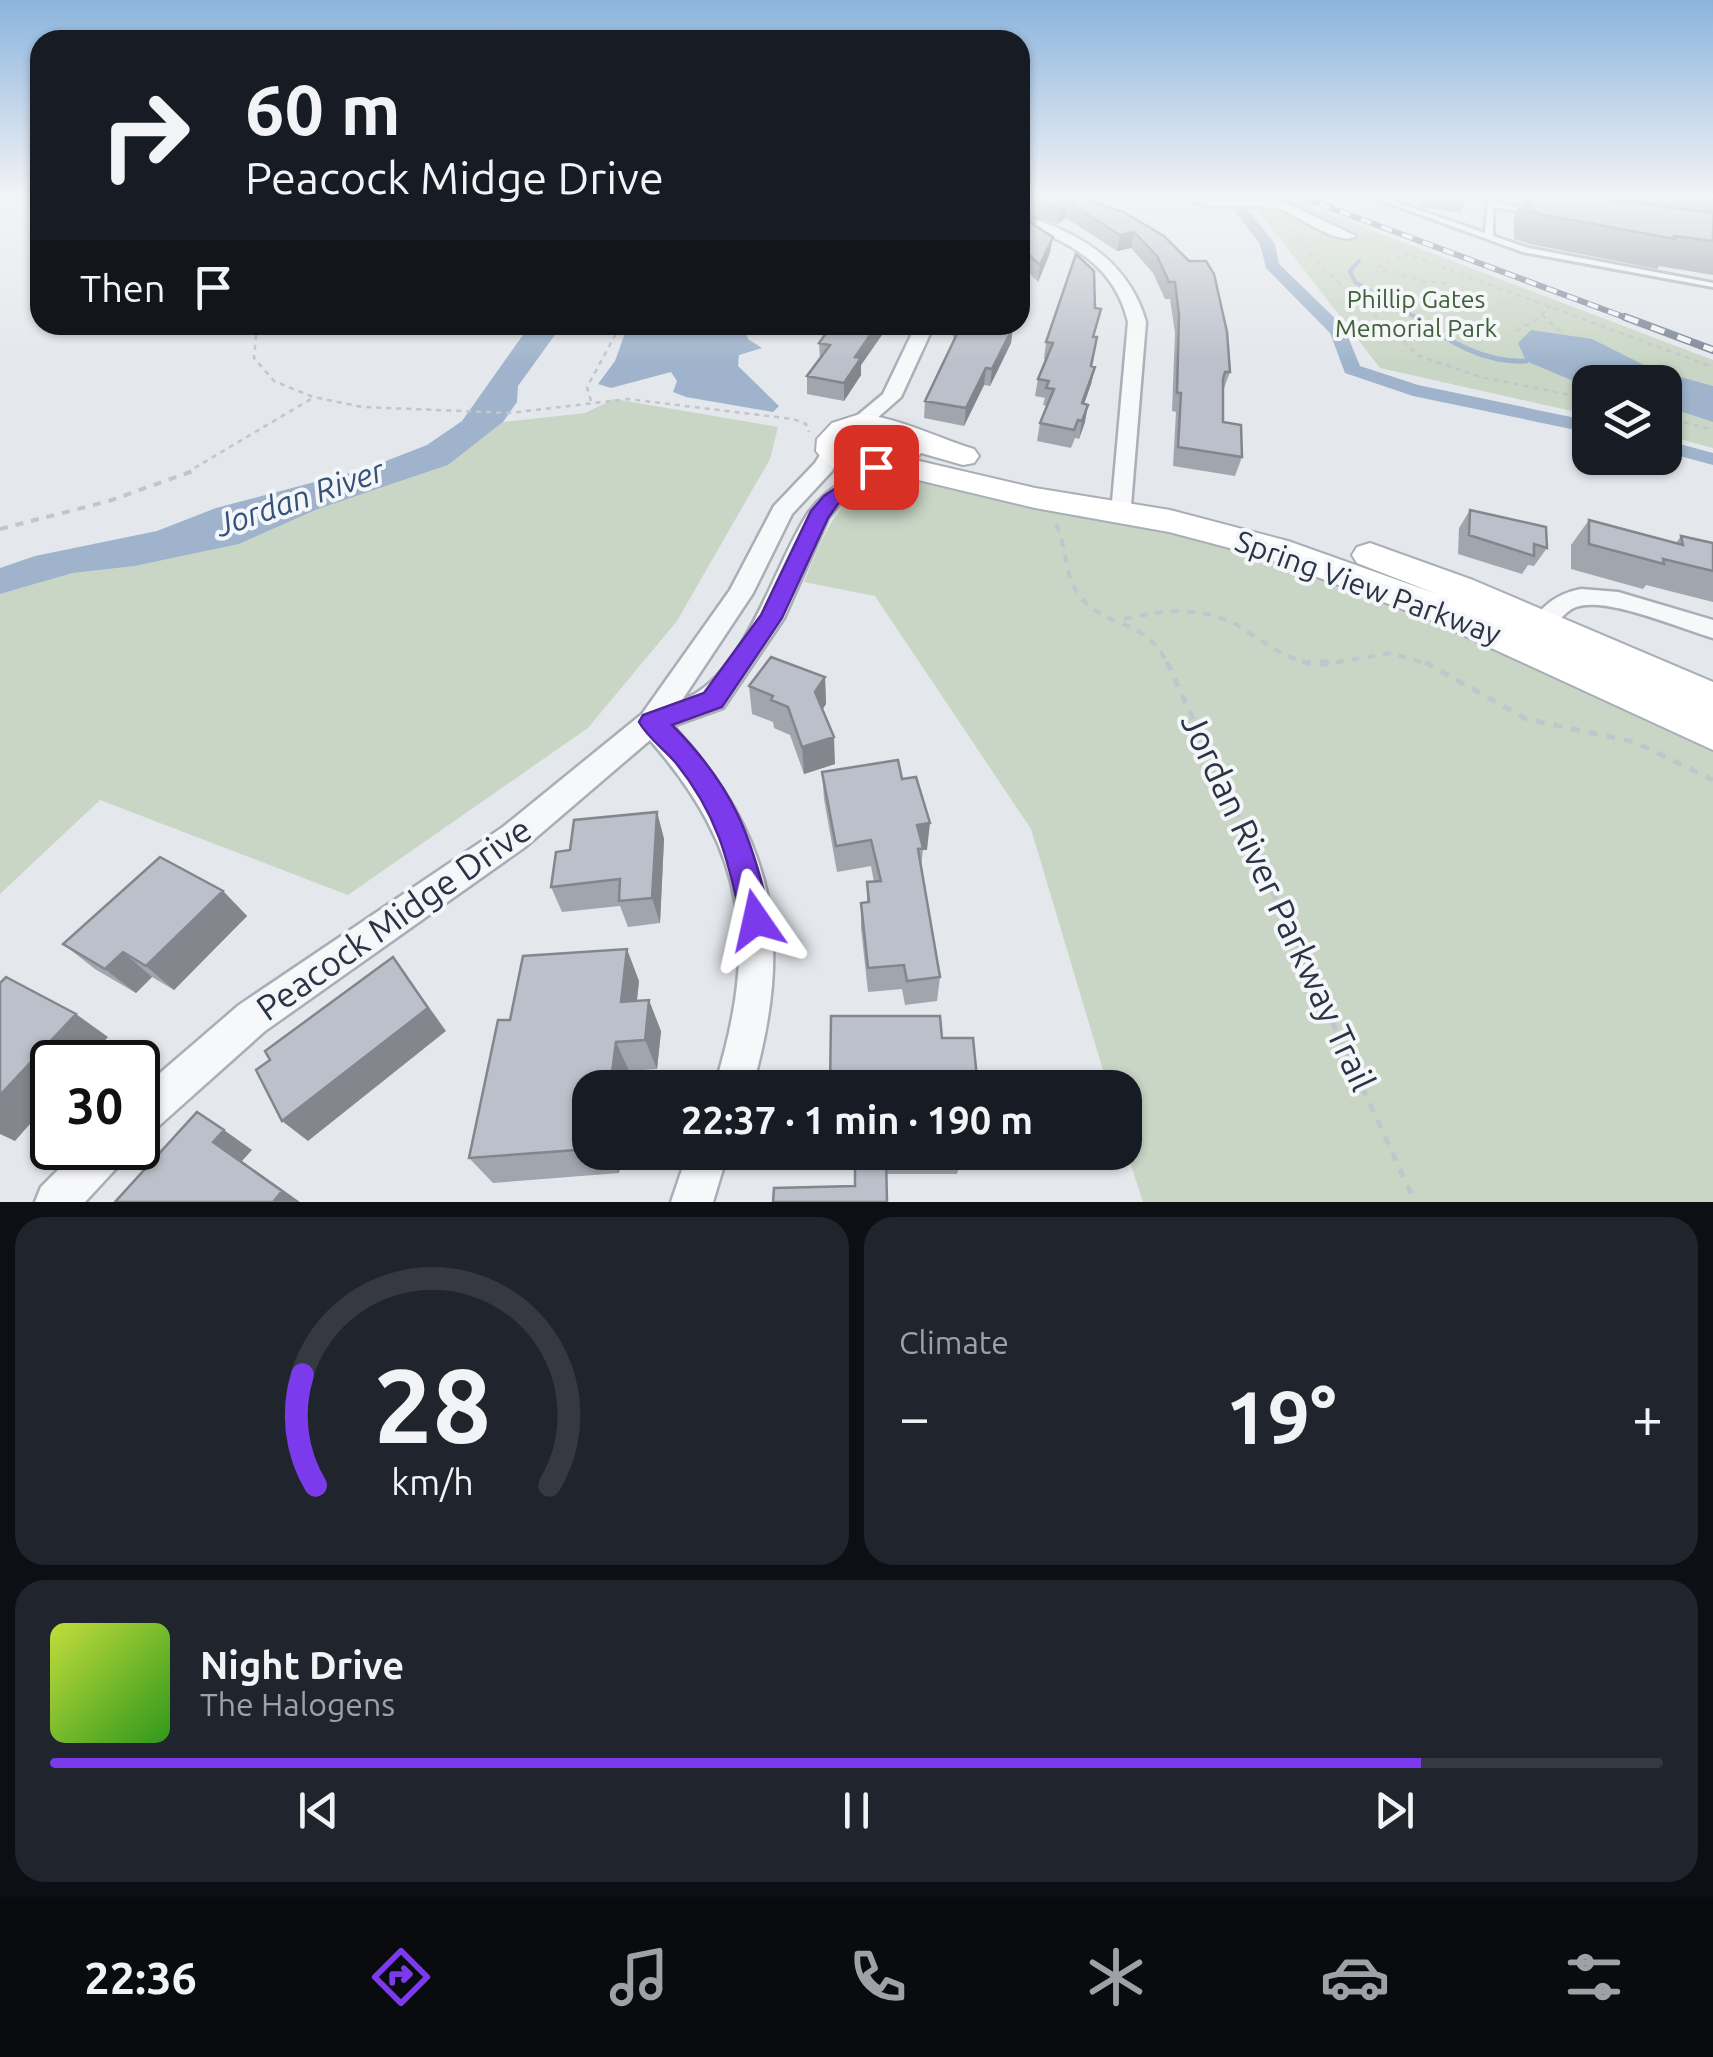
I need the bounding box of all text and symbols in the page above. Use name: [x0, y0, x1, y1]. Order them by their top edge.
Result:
icon: right: [80, 70, 210, 200]
text: 60 m: [245, 70, 401, 148]
text: Peacock Midge Drive: [245, 152, 664, 203]
icon: arrive: [186, 260, 241, 315]
text: Then: [80, 267, 166, 309]
park label: Phillip Gates Memorial Park: [1335, 285, 1497, 342]
map controls: [1572, 365, 1682, 475]
button: layers: [1572, 365, 1682, 475]
pin: [834, 425, 919, 510]
icon: arrive: [849, 440, 904, 495]
water label: Jordan River: [209, 451, 389, 543]
street label: Spring View Parkway: [1231, 523, 1506, 651]
street label: Jordan River Parkway Trail: [1174, 706, 1384, 1097]
street label: Peacock Midge Drive: [249, 808, 538, 1028]
position arrow: [704, 868, 808, 972]
speed limit sign: 30: [30, 1040, 160, 1170]
text: 22:37 · 1 min · 190 m: [681, 1099, 1033, 1141]
text: Climate: [899, 1324, 1009, 1360]
text: 28: [373, 1346, 491, 1463]
text: 19°: [1225, 1374, 1337, 1458]
text: −: [899, 1386, 930, 1447]
text: +: [1632, 1386, 1663, 1447]
text: km/h: [391, 1462, 473, 1502]
text: Night Drive: [200, 1644, 404, 1686]
text: The Halogens: [200, 1686, 395, 1722]
icon: previous: [291, 1783, 346, 1838]
icon: pause: [829, 1783, 884, 1838]
icon: next: [1367, 1783, 1422, 1838]
icon: directions: [366, 1942, 436, 2012]
icon: music: [604, 1942, 674, 2012]
icon: phone: [843, 1942, 913, 2012]
icon: climate: [1081, 1942, 1151, 2012]
icon: car: [1320, 1942, 1390, 2012]
icon: filters: [1559, 1942, 1629, 2012]
text: 22:36: [84, 1952, 197, 2003]

